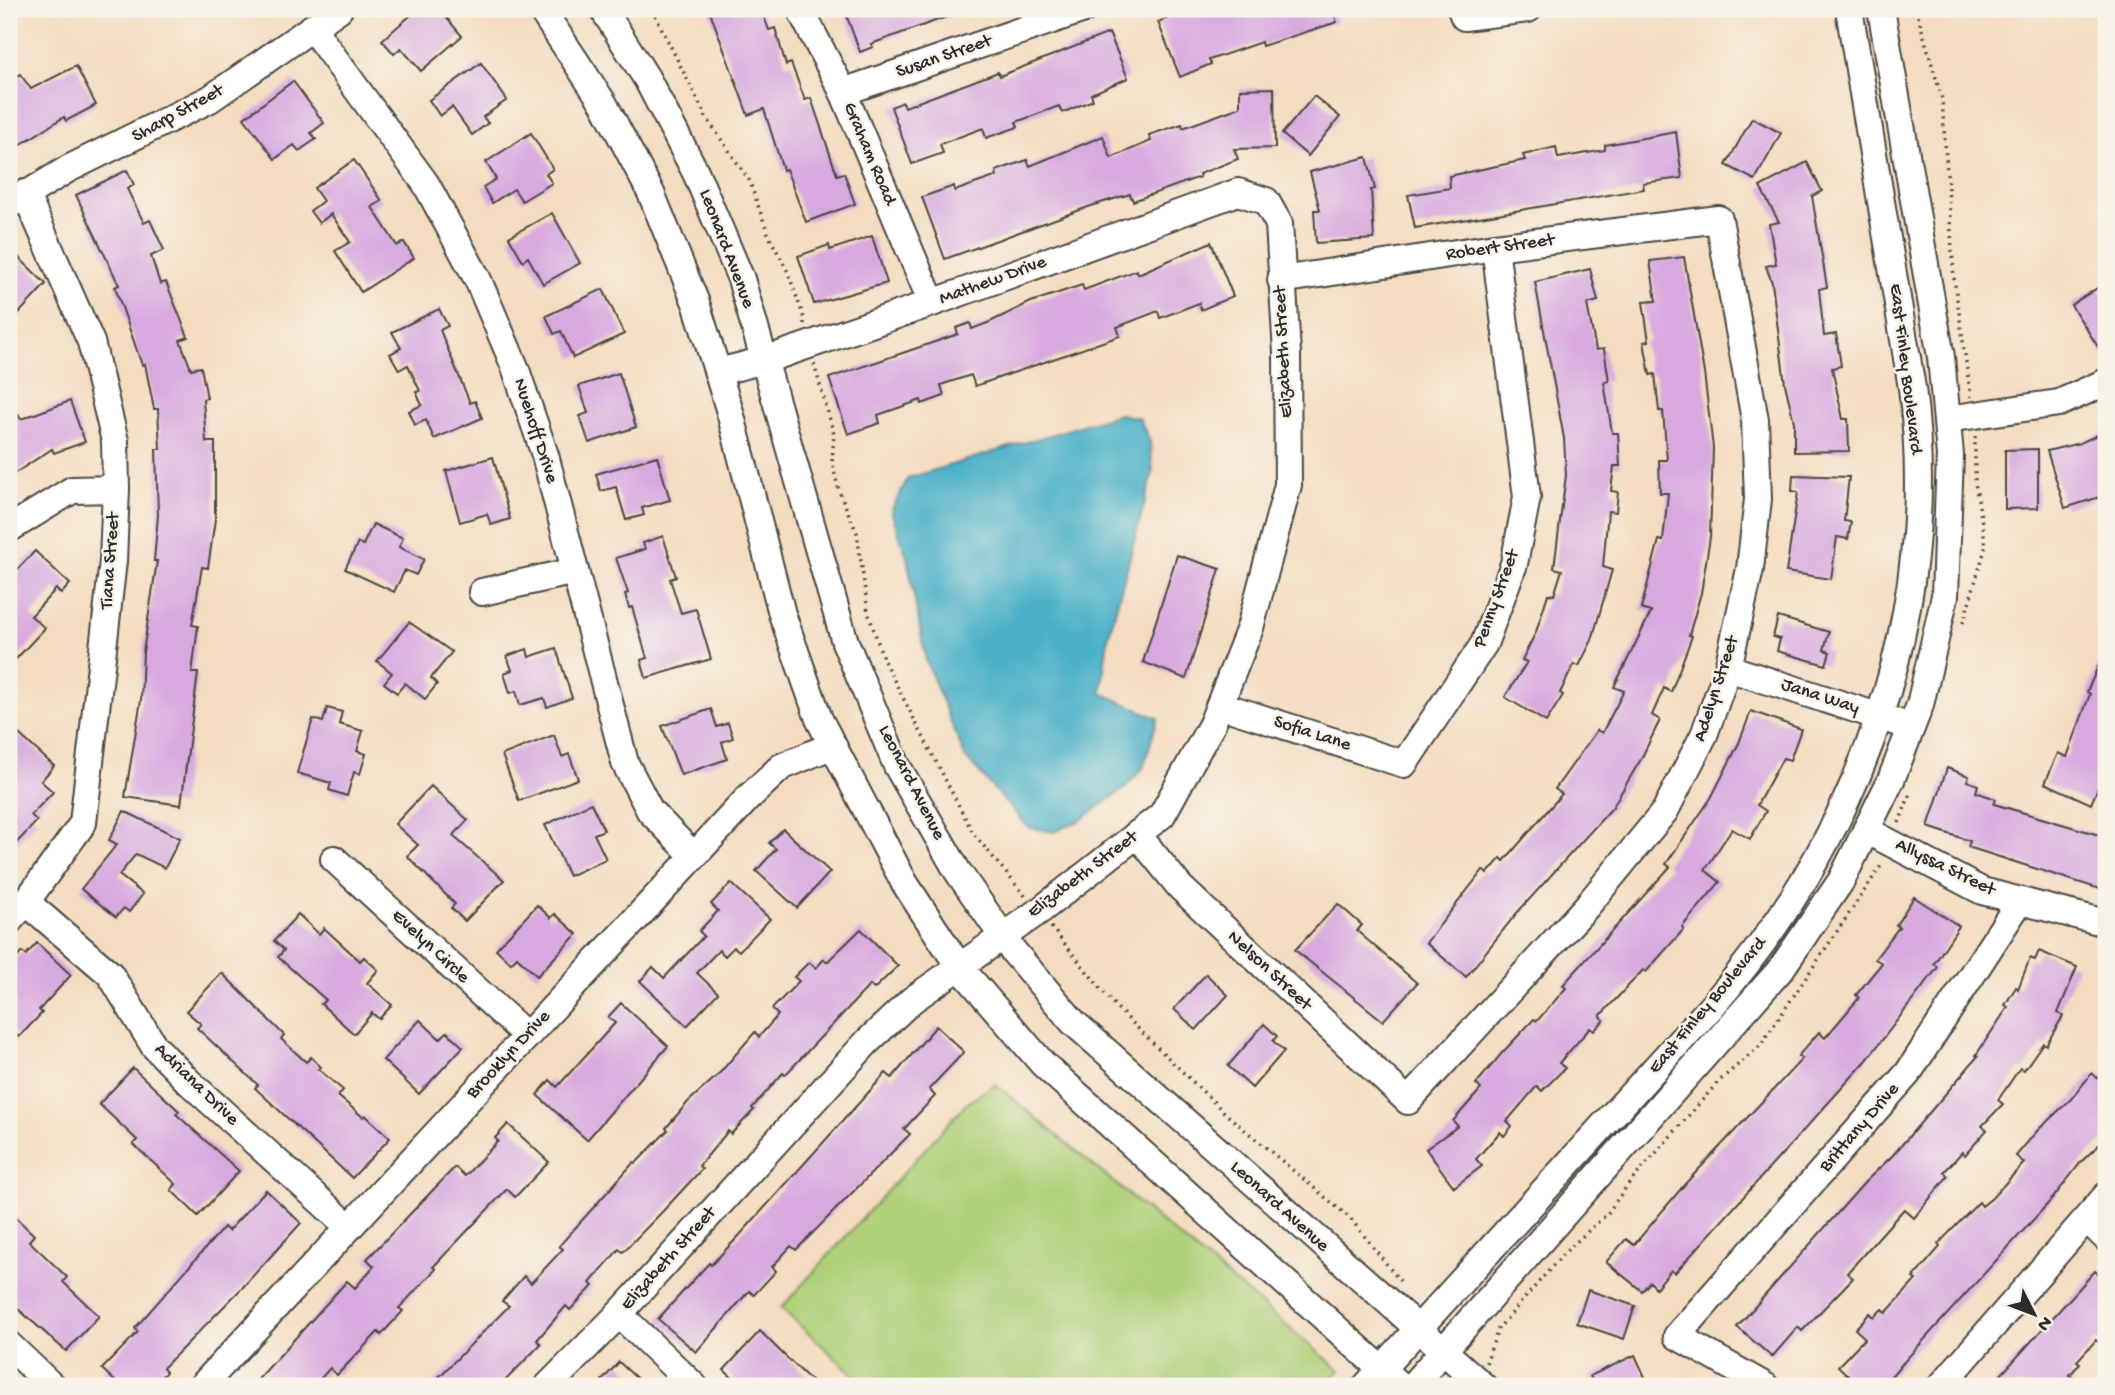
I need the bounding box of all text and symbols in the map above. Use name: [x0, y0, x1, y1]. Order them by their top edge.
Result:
street label: Susan Street: [893, 29, 997, 84]
street label: Sharp Street: [128, 78, 230, 148]
street label: Graham Road: [837, 99, 902, 211]
street label: Leonard Avenue: [693, 186, 759, 312]
street label: Robert Street: [1444, 229, 1558, 267]
street label: Mathew Drive: [936, 251, 1050, 311]
street label: East Finley Boulevard: [1883, 282, 1927, 457]
street label: Elizabeth Street: [1269, 283, 1299, 419]
street label: Nuehoff Drive: [507, 376, 563, 486]
street label: Tiana Street: [96, 510, 126, 611]
street label: Penny Street: [1468, 545, 1526, 652]
street label: Adelyn Street: [1689, 631, 1746, 745]
street label: Jana Way: [1778, 674, 1863, 721]
street label: Sofia Lane: [1270, 711, 1354, 757]
street label: Leonard Avenue: [872, 722, 950, 844]
street label: Elizabeth Street: [1023, 825, 1144, 924]
street label: Allyssa Street: [1891, 834, 2001, 903]
street label: Evelyn Circle: [386, 905, 474, 989]
street label: Nelson Street: [1222, 926, 1318, 1018]
street label: East Finley Boulevard: [1644, 931, 1773, 1079]
street label: Brooklyn Drive: [461, 1006, 556, 1105]
street label: Adriana Drive: [149, 1039, 243, 1131]
street label: Brittany Drive: [1814, 1078, 1905, 1178]
street label: Leonard Avenue: [1225, 1156, 1334, 1258]
street label: Elizabeth Street: [616, 1201, 723, 1316]
north arrow: [2000, 1280, 2070, 1350]
text: N: [2031, 1311, 2057, 1335]

